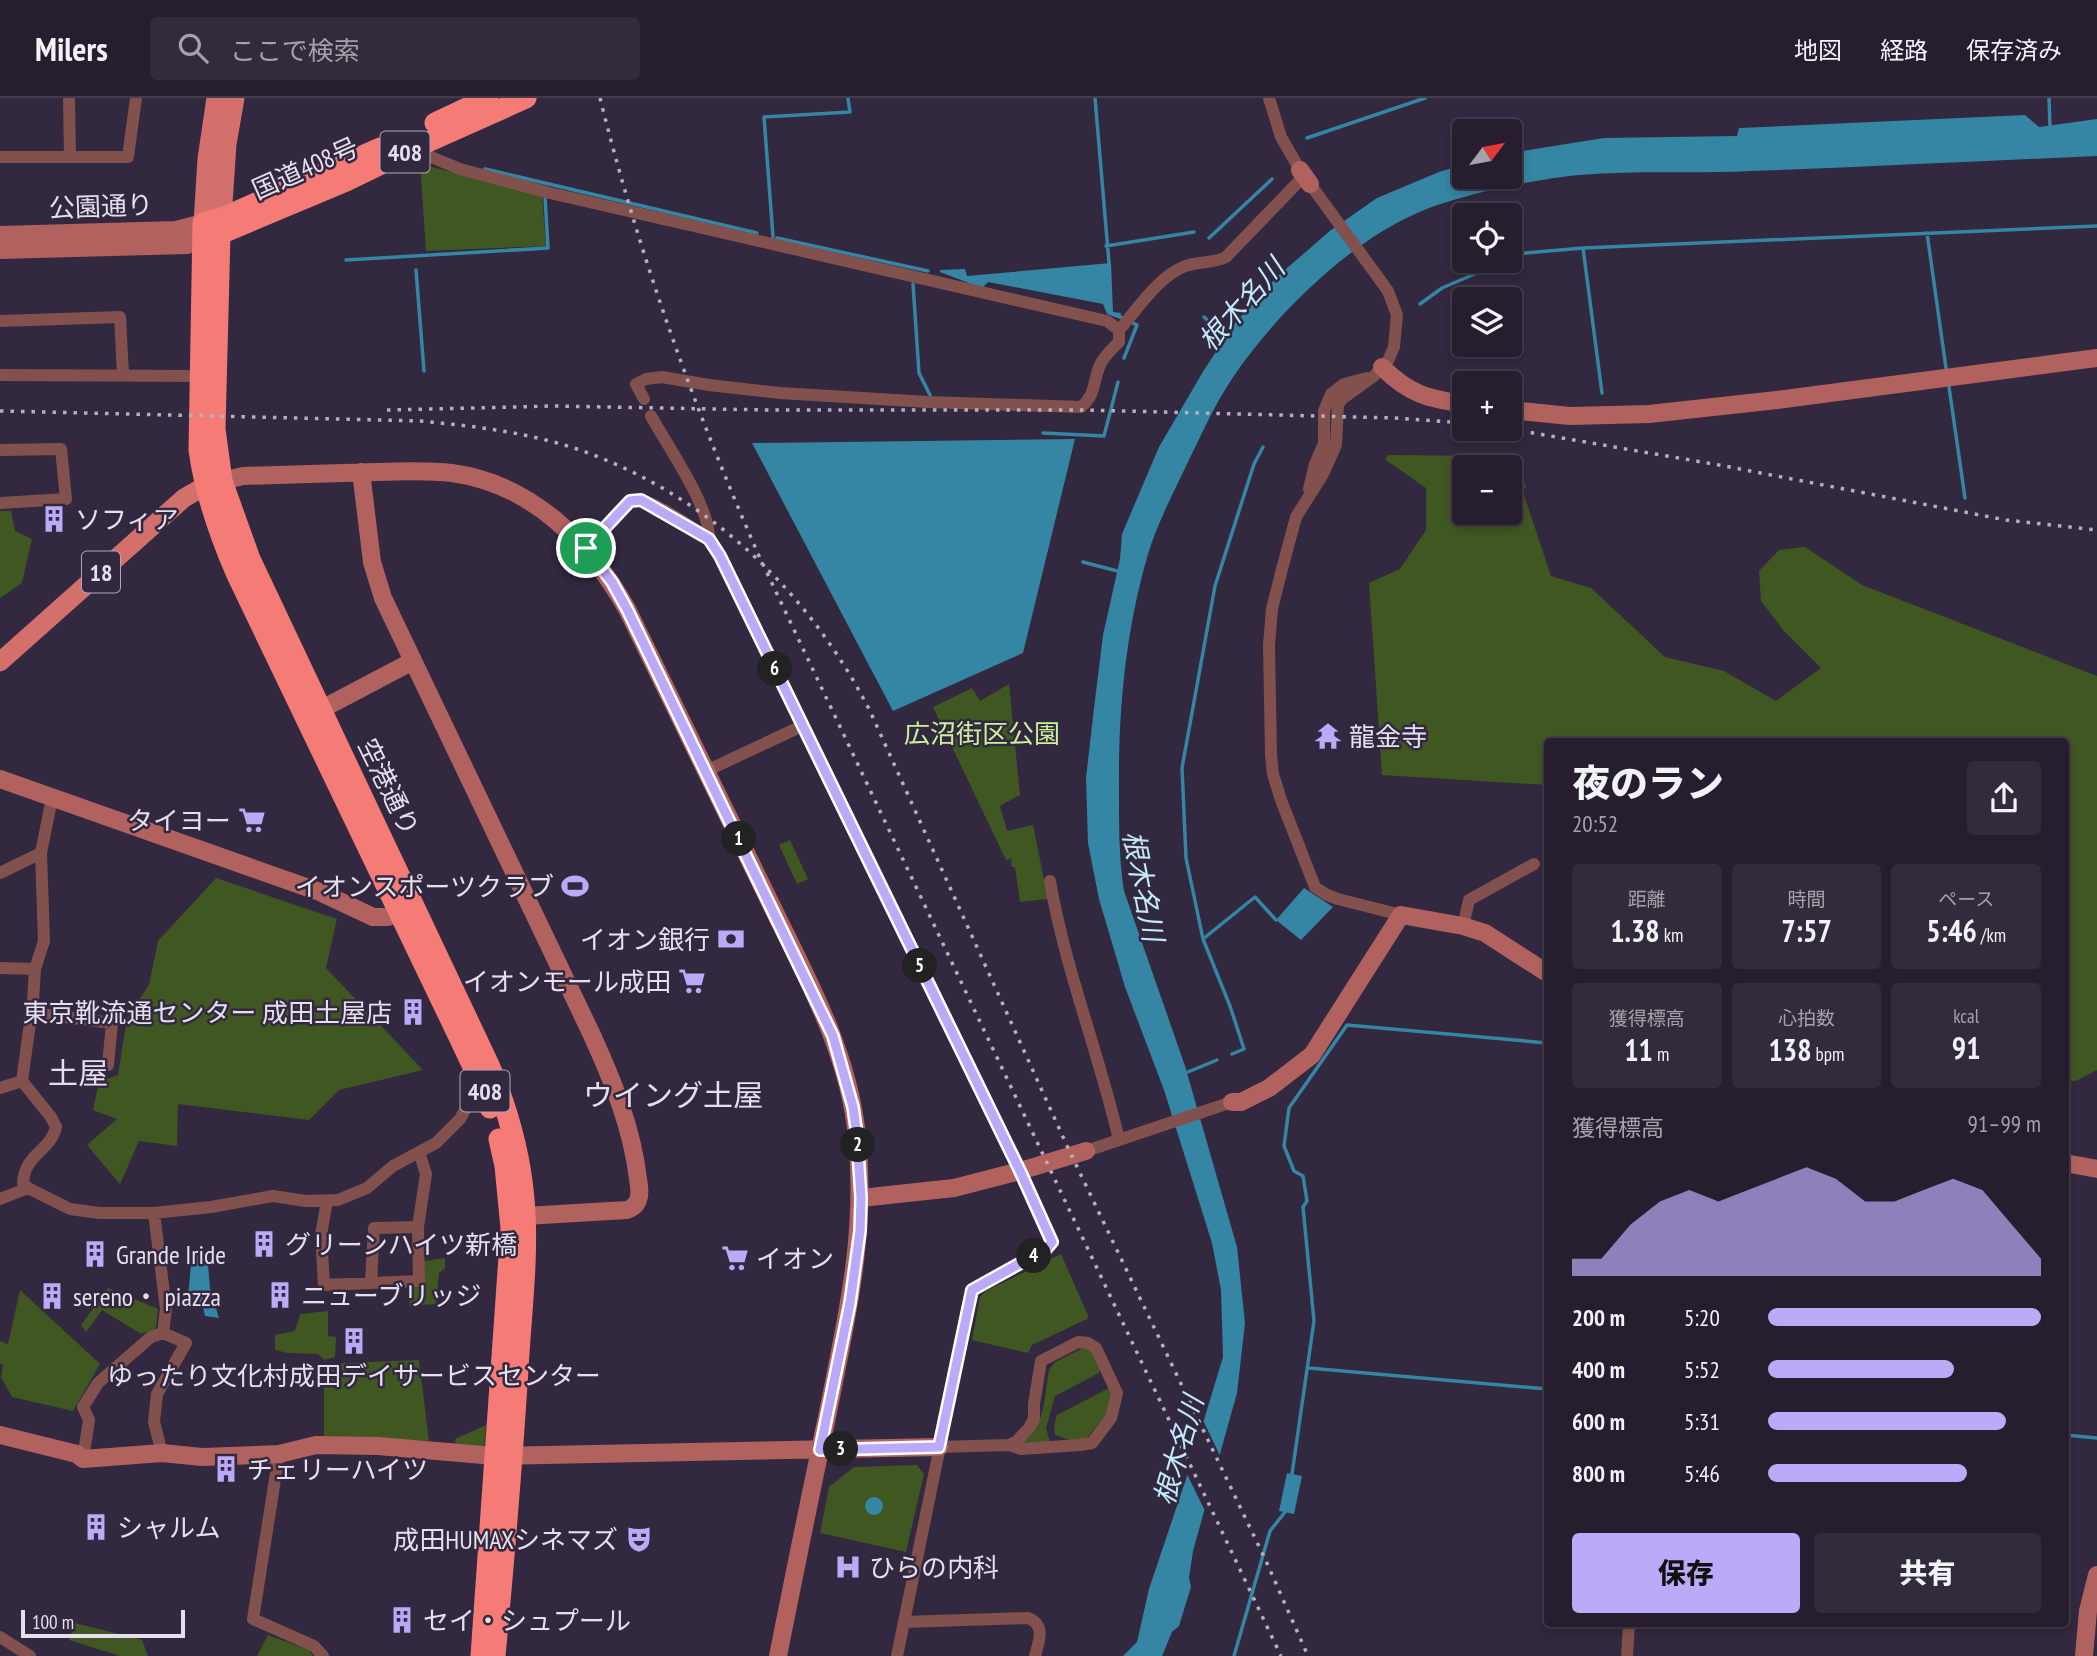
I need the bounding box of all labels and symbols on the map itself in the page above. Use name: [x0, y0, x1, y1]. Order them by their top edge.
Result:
north arrow: [1452, 119, 1522, 189]
street label: 国道408号: [247, 130, 363, 206]
road number: 408: [380, 132, 430, 172]
street label: 公園通り: [48, 188, 154, 224]
water label: 根木名川: [1190, 248, 1294, 358]
place label: ソフィア: [75, 503, 178, 536]
building icon: ソフィア: [39, 504, 69, 534]
pin: [556, 518, 616, 578]
road number: 18: [82, 551, 120, 592]
pin: 6: [758, 652, 792, 686]
park label: 広沼街区公園: [904, 717, 1060, 750]
place label: 龍金寺: [1349, 720, 1427, 753]
temple icon: 龍金寺: [1313, 721, 1343, 751]
street label: 空港通り: [351, 733, 427, 841]
place label: タイヨー: [127, 804, 231, 837]
supermarket icon: タイヨー: [237, 805, 267, 835]
pin: 1: [722, 822, 756, 856]
water label: 根木名川: [1115, 827, 1173, 947]
place label: イオンスポーツクラブ: [295, 870, 554, 903]
sports icon: イオンスポーツクラブ: [560, 871, 590, 901]
place label: イオン銀行: [580, 923, 710, 956]
bank icon: イオン銀行: [716, 924, 746, 954]
pin: 5: [902, 948, 937, 984]
place label: イオンモール成田: [463, 965, 671, 998]
supermarket icon: イオンモール成田: [677, 966, 707, 996]
place label: 東京靴流通センター 成田土屋店: [22, 996, 392, 1029]
building icon: 東京靴流通センター 成田土屋店: [398, 997, 428, 1027]
district label: 土屋: [48, 1053, 108, 1092]
road number: 408: [461, 1071, 510, 1112]
district label: ウイング土屋: [583, 1075, 763, 1114]
pin: 2: [840, 1128, 876, 1162]
place label: グリーンハイツ新橋: [285, 1228, 517, 1261]
building icon: グリーンハイツ新橋: [249, 1229, 279, 1259]
place label: Grande Iride: [116, 1238, 226, 1271]
pin: 4: [1016, 1238, 1052, 1274]
building icon: Grande Iride: [80, 1239, 110, 1269]
place label: イオン: [756, 1242, 834, 1275]
supermarket icon: イオン: [720, 1243, 750, 1273]
place label: ニューブリッジ: [301, 1279, 481, 1312]
place label: sereno・ piazza: [73, 1280, 221, 1313]
building icon: ニューブリッジ: [265, 1280, 295, 1310]
building icon: sereno・ piazza: [37, 1281, 67, 1311]
building icon: ゆったり文化村成田デイサービスセンター: [339, 1326, 369, 1356]
place label: ゆったり文化村成田デイサービスセンター: [107, 1359, 601, 1392]
water label: 根木名川: [1145, 1388, 1212, 1509]
pin: 3: [824, 1432, 858, 1466]
place label: チェリーハイツ: [247, 1453, 428, 1486]
building icon: チェリーハイツ: [211, 1454, 241, 1484]
place label: シャルム: [117, 1511, 220, 1544]
building icon: シャルム: [81, 1512, 111, 1542]
place label: 成田HUMAXシネマズ: [393, 1523, 618, 1556]
theatre icon: 成田HUMAXシネマズ: [624, 1524, 654, 1554]
place label: ひらの内科: [869, 1551, 999, 1584]
hospital icon: ひらの内科: [833, 1552, 863, 1582]
place label: セイ・シュプール: [423, 1604, 631, 1637]
building icon: セイ・シュプール: [387, 1605, 417, 1635]
scale bar: [21, 1607, 186, 1639]

